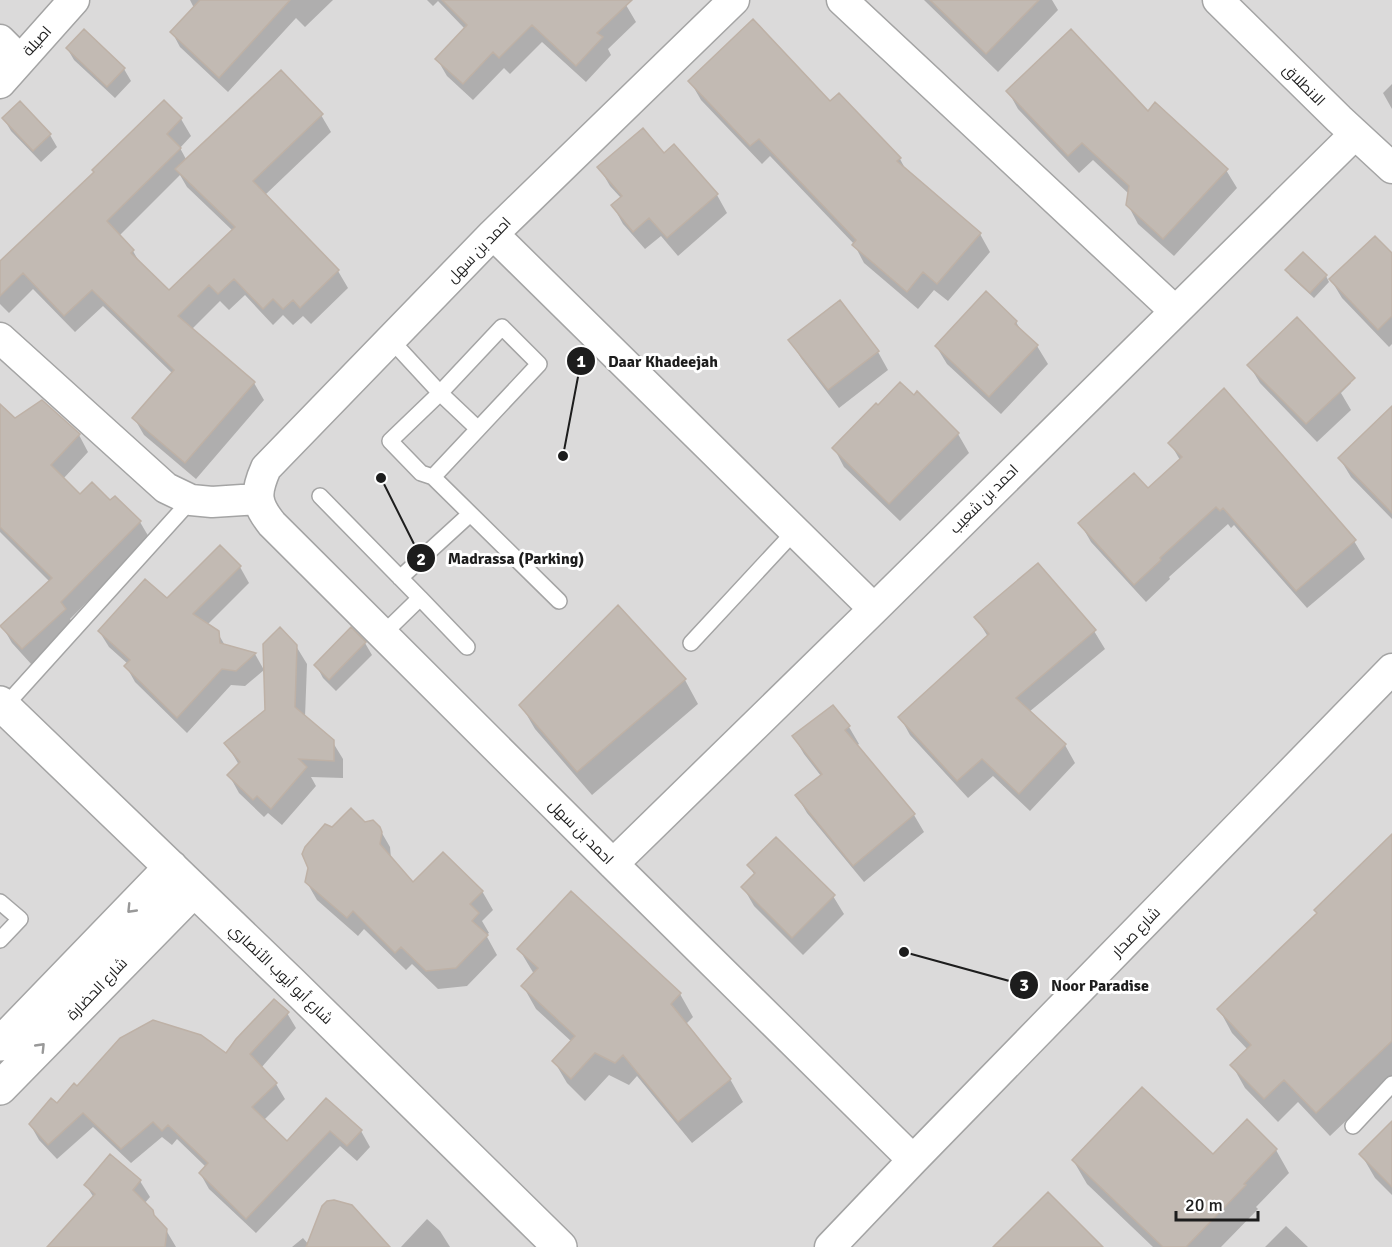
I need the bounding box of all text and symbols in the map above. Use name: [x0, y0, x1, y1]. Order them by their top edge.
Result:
street label: اصيلة: [19, 22, 55, 60]
street label: الانطلاق: [1279, 60, 1329, 110]
street label: احمد بن سهل: [443, 213, 516, 287]
callout: Daar Khadeejah: [566, 344, 730, 378]
text: 1: [576, 350, 586, 372]
text: Daar Khadeejah: [608, 352, 718, 372]
street label: احمد بن شعيب: [946, 461, 1023, 538]
callout: Madrassa (Parking): [406, 541, 596, 575]
text: 2: [416, 548, 426, 570]
text: Madrassa (Parking): [448, 549, 584, 569]
street label: احمد بن سهل: [544, 796, 617, 869]
one-way arrow: [127, 901, 138, 912]
street label: شارع صحار: [1107, 903, 1165, 963]
street label: شارع أبو أيوب الأنصاري: [224, 919, 337, 1030]
street label: شارع الحضارة: [63, 954, 133, 1025]
callout: Noor Paradise: [1009, 968, 1160, 1002]
text: 3: [1019, 974, 1029, 996]
text: Noor Paradise: [1051, 976, 1149, 996]
one-way arrow: [34, 1043, 45, 1053]
scale bar: [1176, 1184, 1258, 1222]
text: 20 m: [1185, 1194, 1223, 1216]

